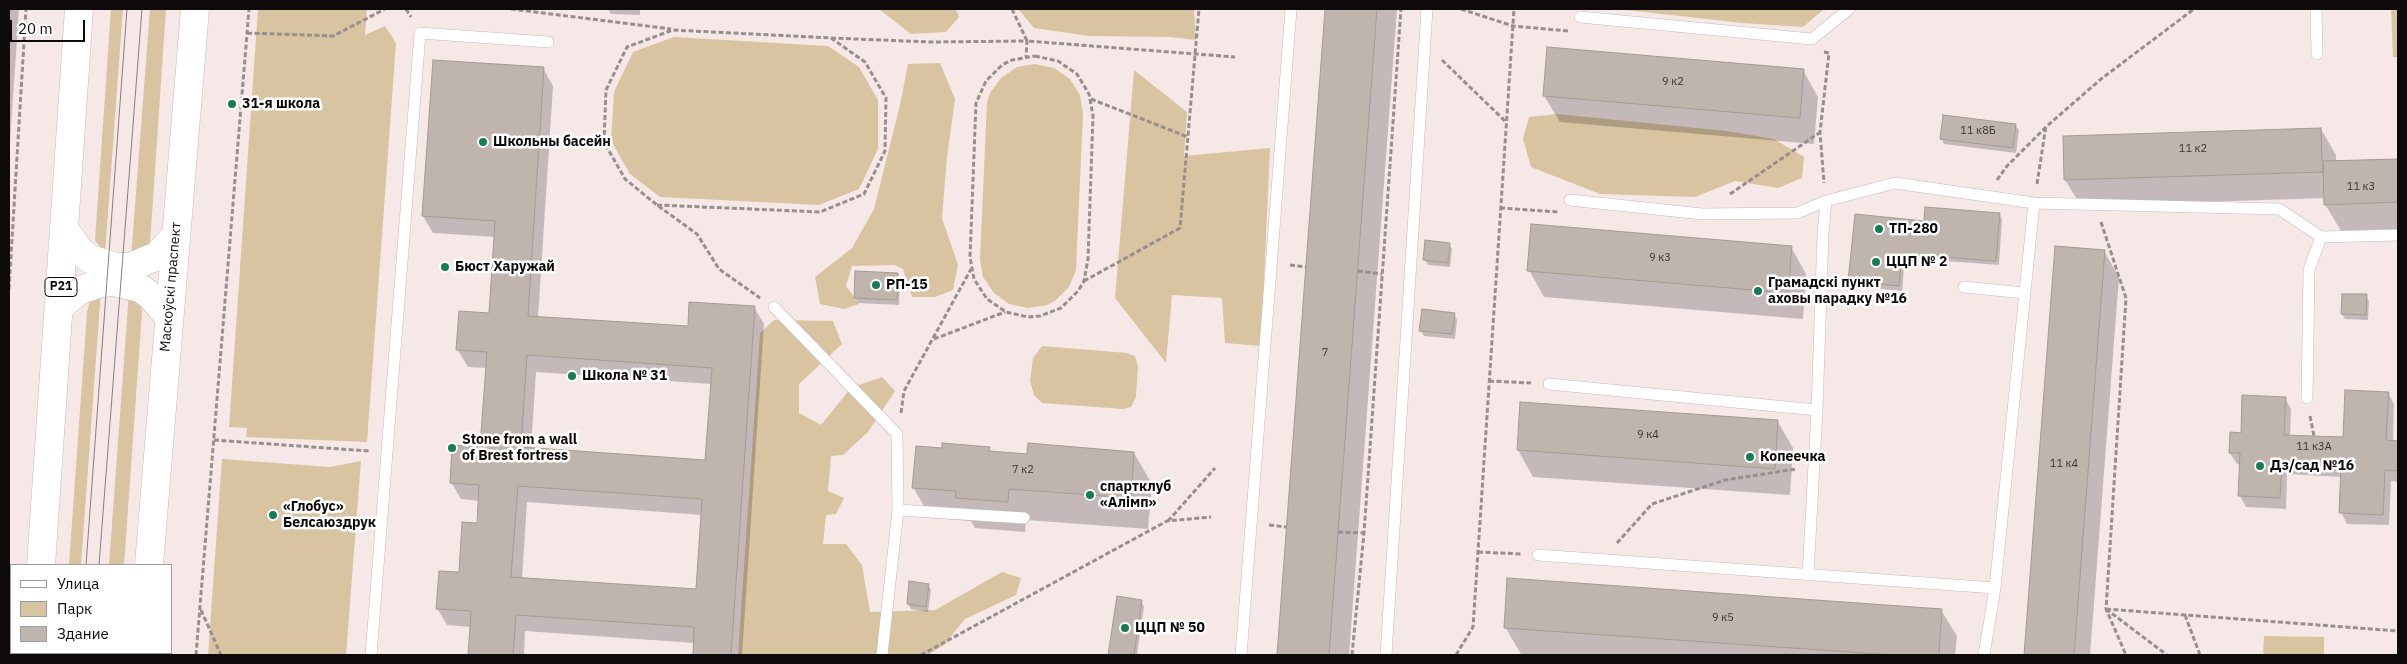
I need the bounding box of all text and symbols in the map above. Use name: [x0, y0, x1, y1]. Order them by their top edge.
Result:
scale bar: [12, 10, 88, 42]
text: 20 m: [18, 19, 53, 38]
house number: 9 к2: [1662, 75, 1684, 89]
place label: 31-я школа: [242, 96, 320, 112]
marker: 31-я школа: [226, 98, 238, 110]
house number: 11 к8Б: [1960, 124, 1996, 138]
place label: Школьны басейн: [493, 134, 611, 150]
marker: Школьны басейн: [477, 136, 489, 148]
house number: 11 к2: [2179, 142, 2207, 156]
house number: 11 к3: [2347, 180, 2375, 194]
street label: Маскоўскі праспект: [157, 221, 185, 353]
place label: ТП-280: [1889, 221, 1938, 237]
marker: ТП-280: [1873, 223, 1885, 235]
house number: 9 к3: [1649, 251, 1671, 265]
place label: ЦЦП № 2: [1886, 254, 1947, 270]
marker: ЦЦП № 2: [1870, 256, 1882, 268]
place label: Бюст Харужай: [455, 259, 555, 275]
marker: Бюст Харужай: [439, 261, 451, 273]
place label: Грамадскі пункт аховы парадку №16: [1768, 275, 1907, 308]
place label: РП-15: [886, 277, 928, 293]
road number: Р21: [45, 278, 77, 296]
marker: РП-15: [870, 279, 882, 291]
marker: Грамадскі пункт аховы парадку №16: [1752, 285, 1764, 297]
house number: 7: [1322, 346, 1328, 360]
place label: Школа № 31: [582, 368, 667, 384]
marker: Школа № 31: [566, 370, 578, 382]
house number: 9 к4: [1637, 428, 1659, 442]
place label: Stone from a wall of Brest fortress: [462, 432, 577, 464]
house number: 11 к3А: [2296, 440, 2332, 454]
marker: Stone from a wall of Brest fortress: [446, 442, 458, 454]
place label: Копеечка: [1760, 449, 1825, 465]
marker: Копеечка: [1744, 451, 1756, 463]
house number: 11 к4: [2050, 457, 2078, 471]
place label: Дз/сад №16: [2270, 458, 2354, 474]
marker: Дз/сад №16: [2254, 460, 2266, 472]
house number: 7 к2: [1012, 463, 1034, 477]
place label: спартклуб «Алімп»: [1100, 479, 1171, 512]
marker: спартклуб «Алімп»: [1084, 489, 1096, 501]
place label: «Глобус» Белсаюздрук: [283, 499, 376, 532]
marker: «Глобус» Белсаюздрук: [267, 509, 279, 521]
legend: [10, 564, 172, 654]
text: Улица: [57, 574, 99, 593]
text: Парк: [57, 599, 92, 618]
house number: 9 к5: [1712, 611, 1734, 625]
place label: ЦЦП № 50: [1135, 620, 1205, 636]
marker: ЦЦП № 50: [1119, 622, 1131, 634]
text: Здание: [57, 624, 109, 643]

